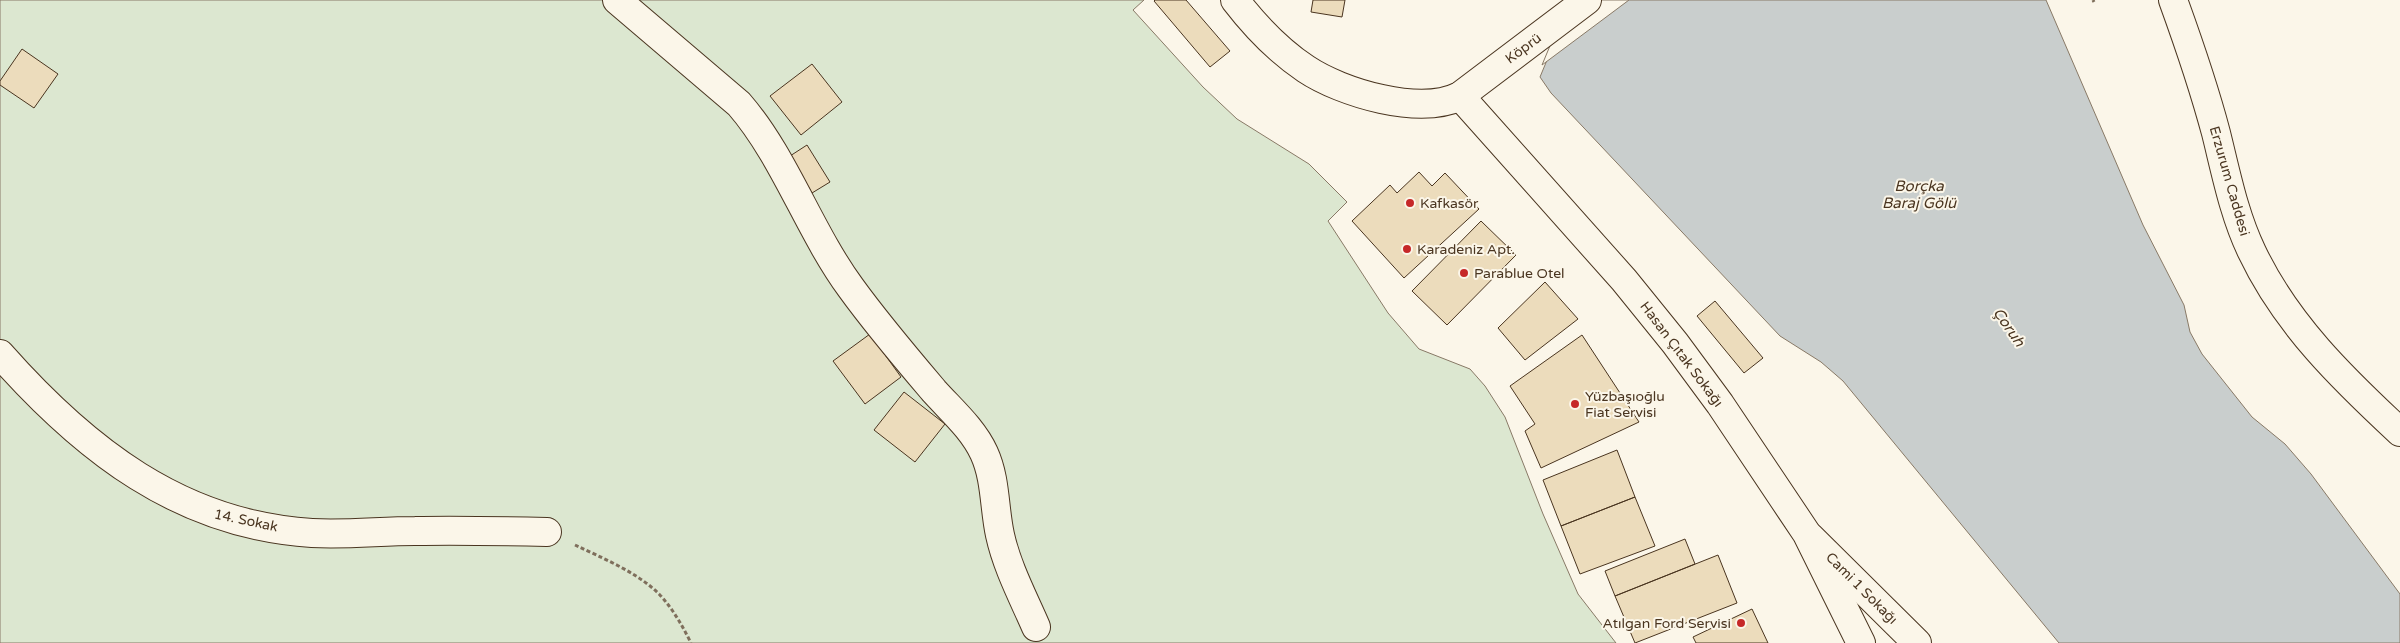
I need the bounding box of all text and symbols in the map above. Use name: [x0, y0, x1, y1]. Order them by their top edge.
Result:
street label: Köprü: [1502, 29, 1545, 67]
street label: Erzurum Caddesi: [2206, 124, 2253, 238]
water label: Borçka Baraj Gölü: [1882, 177, 1957, 212]
place label: Kafkasör: [1420, 195, 1479, 212]
marker: Kafkasör: [1404, 197, 1416, 209]
place label: Karadeniz Apt.: [1417, 241, 1515, 258]
marker: Karadeniz Apt.: [1401, 243, 1413, 255]
place label: Parablue Otel: [1474, 265, 1565, 282]
marker: Parablue Otel: [1458, 267, 1470, 279]
street label: Hasan Çıtak Sokağı: [1636, 298, 1727, 410]
water label: Çoruh: [1989, 304, 2029, 351]
place label: Yüzbaşıoğlu Fiat Servisi: [1585, 388, 1665, 421]
marker: Yüzbaşıoğlu Fiat Servisi: [1569, 398, 1581, 410]
street label: 14. Sokak: [212, 505, 280, 536]
street label: Cami 1 Sokağı: [1822, 549, 1901, 628]
place label: Atılgan Ford Servisi: [1603, 615, 1731, 632]
marker: Atılgan Ford Servisi: [1735, 617, 1747, 629]

